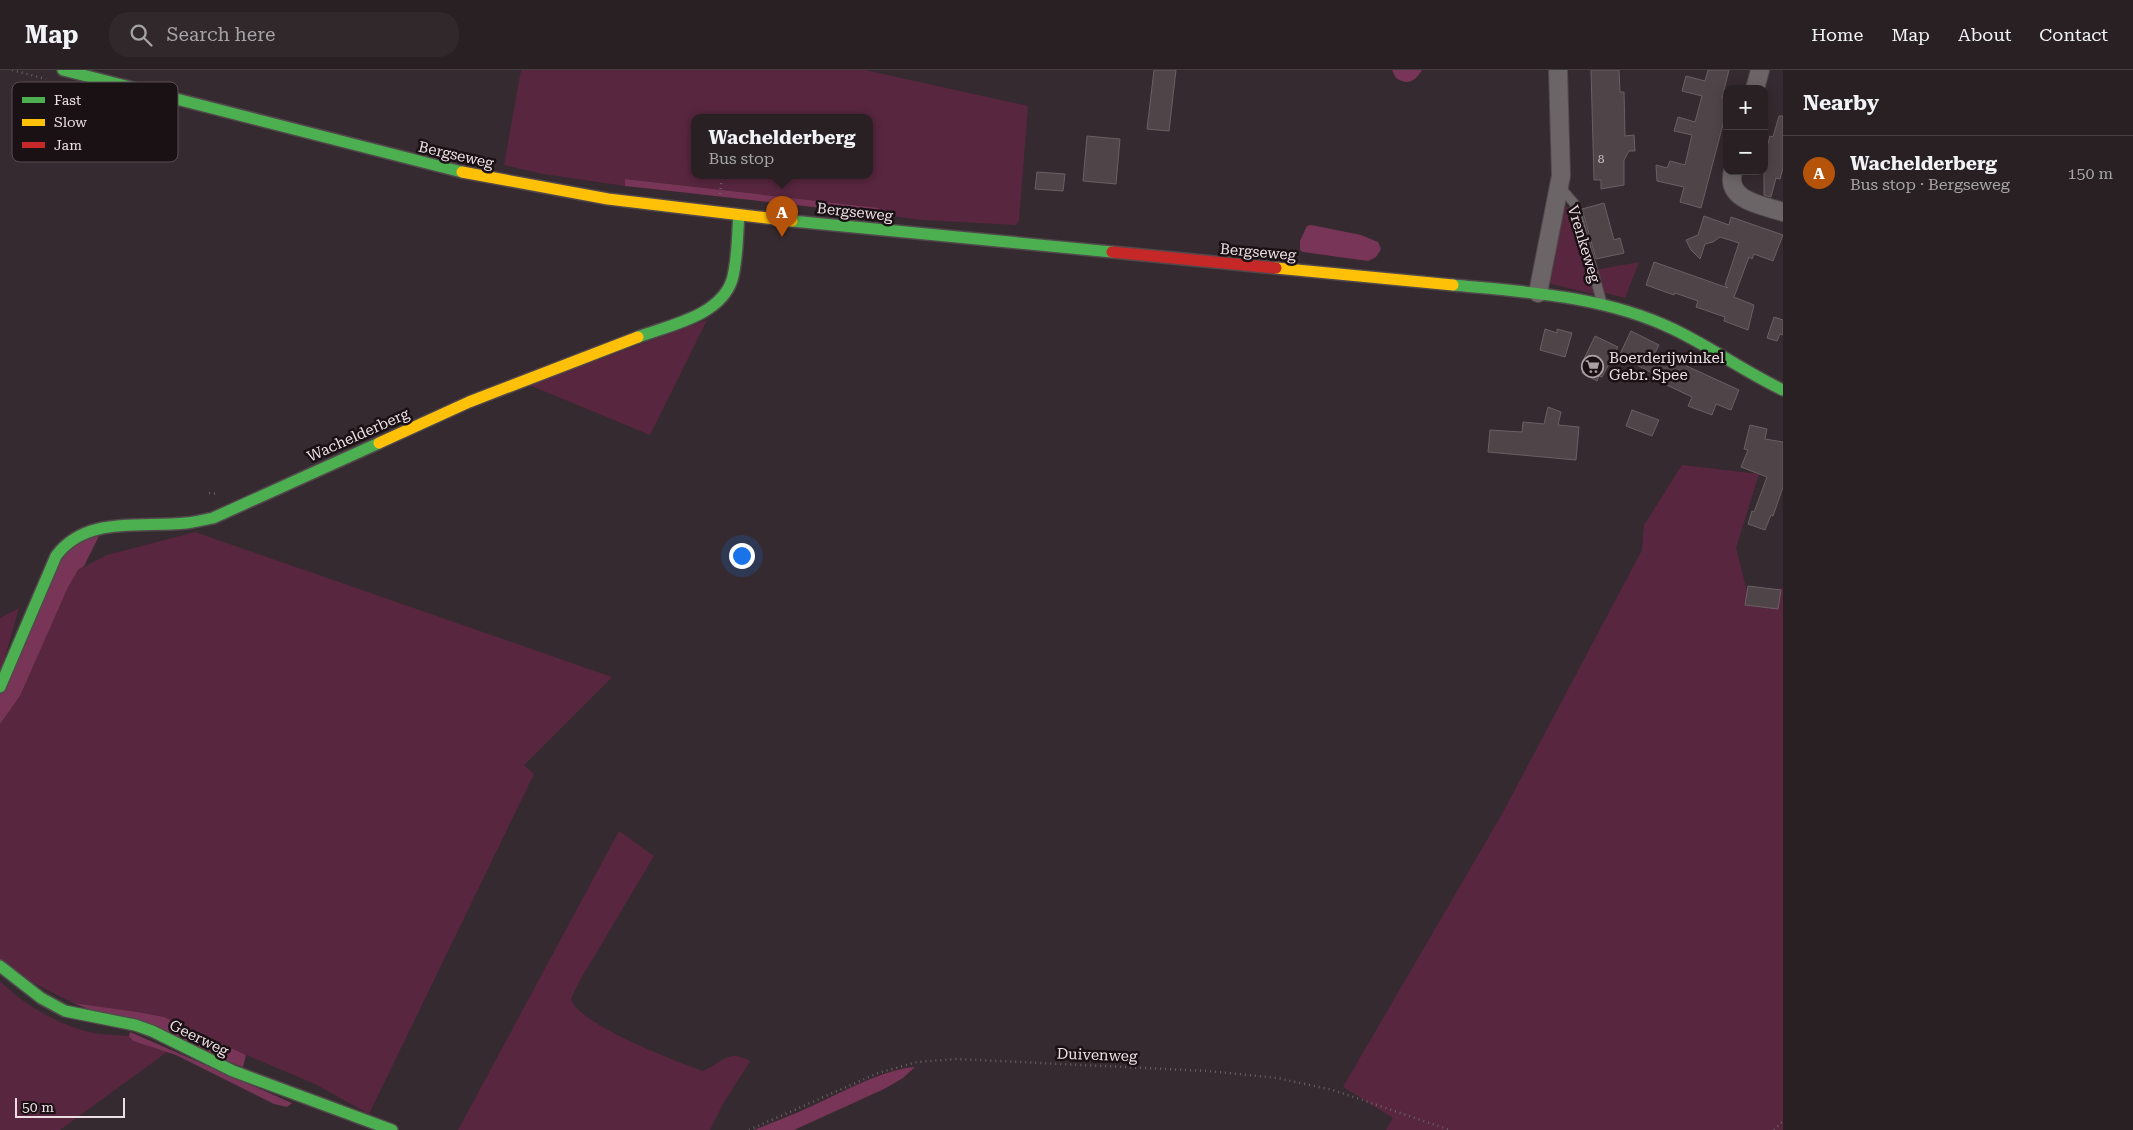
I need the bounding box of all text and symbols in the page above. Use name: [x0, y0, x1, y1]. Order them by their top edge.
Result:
search box: [109, 12, 459, 57]
text: Map: [25, 21, 79, 49]
icon: search: [127, 21, 155, 49]
text: Search here: [167, 23, 275, 46]
text: Home: [1811, 24, 1863, 45]
text: Map: [1891, 24, 1930, 45]
text: About: [1958, 24, 2011, 45]
text: Contact: [2039, 24, 2108, 45]
legend: [12, 82, 178, 162]
map controls: [1723, 85, 1768, 175]
button: +: [1723, 85, 1768, 130]
text: Nearby: [1803, 91, 1879, 115]
text: Fast: [54, 92, 81, 108]
text: Slow: [54, 114, 87, 130]
popup: [691, 114, 873, 179]
text: Wachelderberg: [708, 126, 856, 149]
button: −: [1723, 130, 1768, 175]
text: Jam: [54, 137, 82, 153]
street label: Bergseweg: [417, 138, 496, 172]
text: Bus stop: [708, 149, 774, 168]
house number: 8: [1598, 152, 1605, 166]
text: Wachelderberg: [1850, 152, 1997, 175]
text: A: [1813, 164, 1825, 183]
text: 150 m: [2067, 164, 2113, 183]
text: Bus stop · Bergseweg: [1850, 175, 2010, 194]
pin: A: [766, 196, 798, 237]
street label: Bergseweg: [816, 199, 895, 225]
street label: Vrenkeweg: [1564, 203, 1604, 285]
street label: Bergseweg: [1219, 240, 1297, 264]
place label: Boerderijwinkel Gebr. Spee: [1609, 349, 1725, 384]
supermarket icon: Boerderijwinkel Gebr. Spee: [1581, 355, 1605, 379]
street label: Wachelderberg: [304, 404, 412, 466]
your location: [729, 543, 755, 569]
street label: Geerweg: [166, 1016, 232, 1060]
street label: Duivenweg: [1056, 1045, 1138, 1065]
scale bar: [15, 1095, 125, 1118]
text: 50 m: [22, 1099, 54, 1115]

